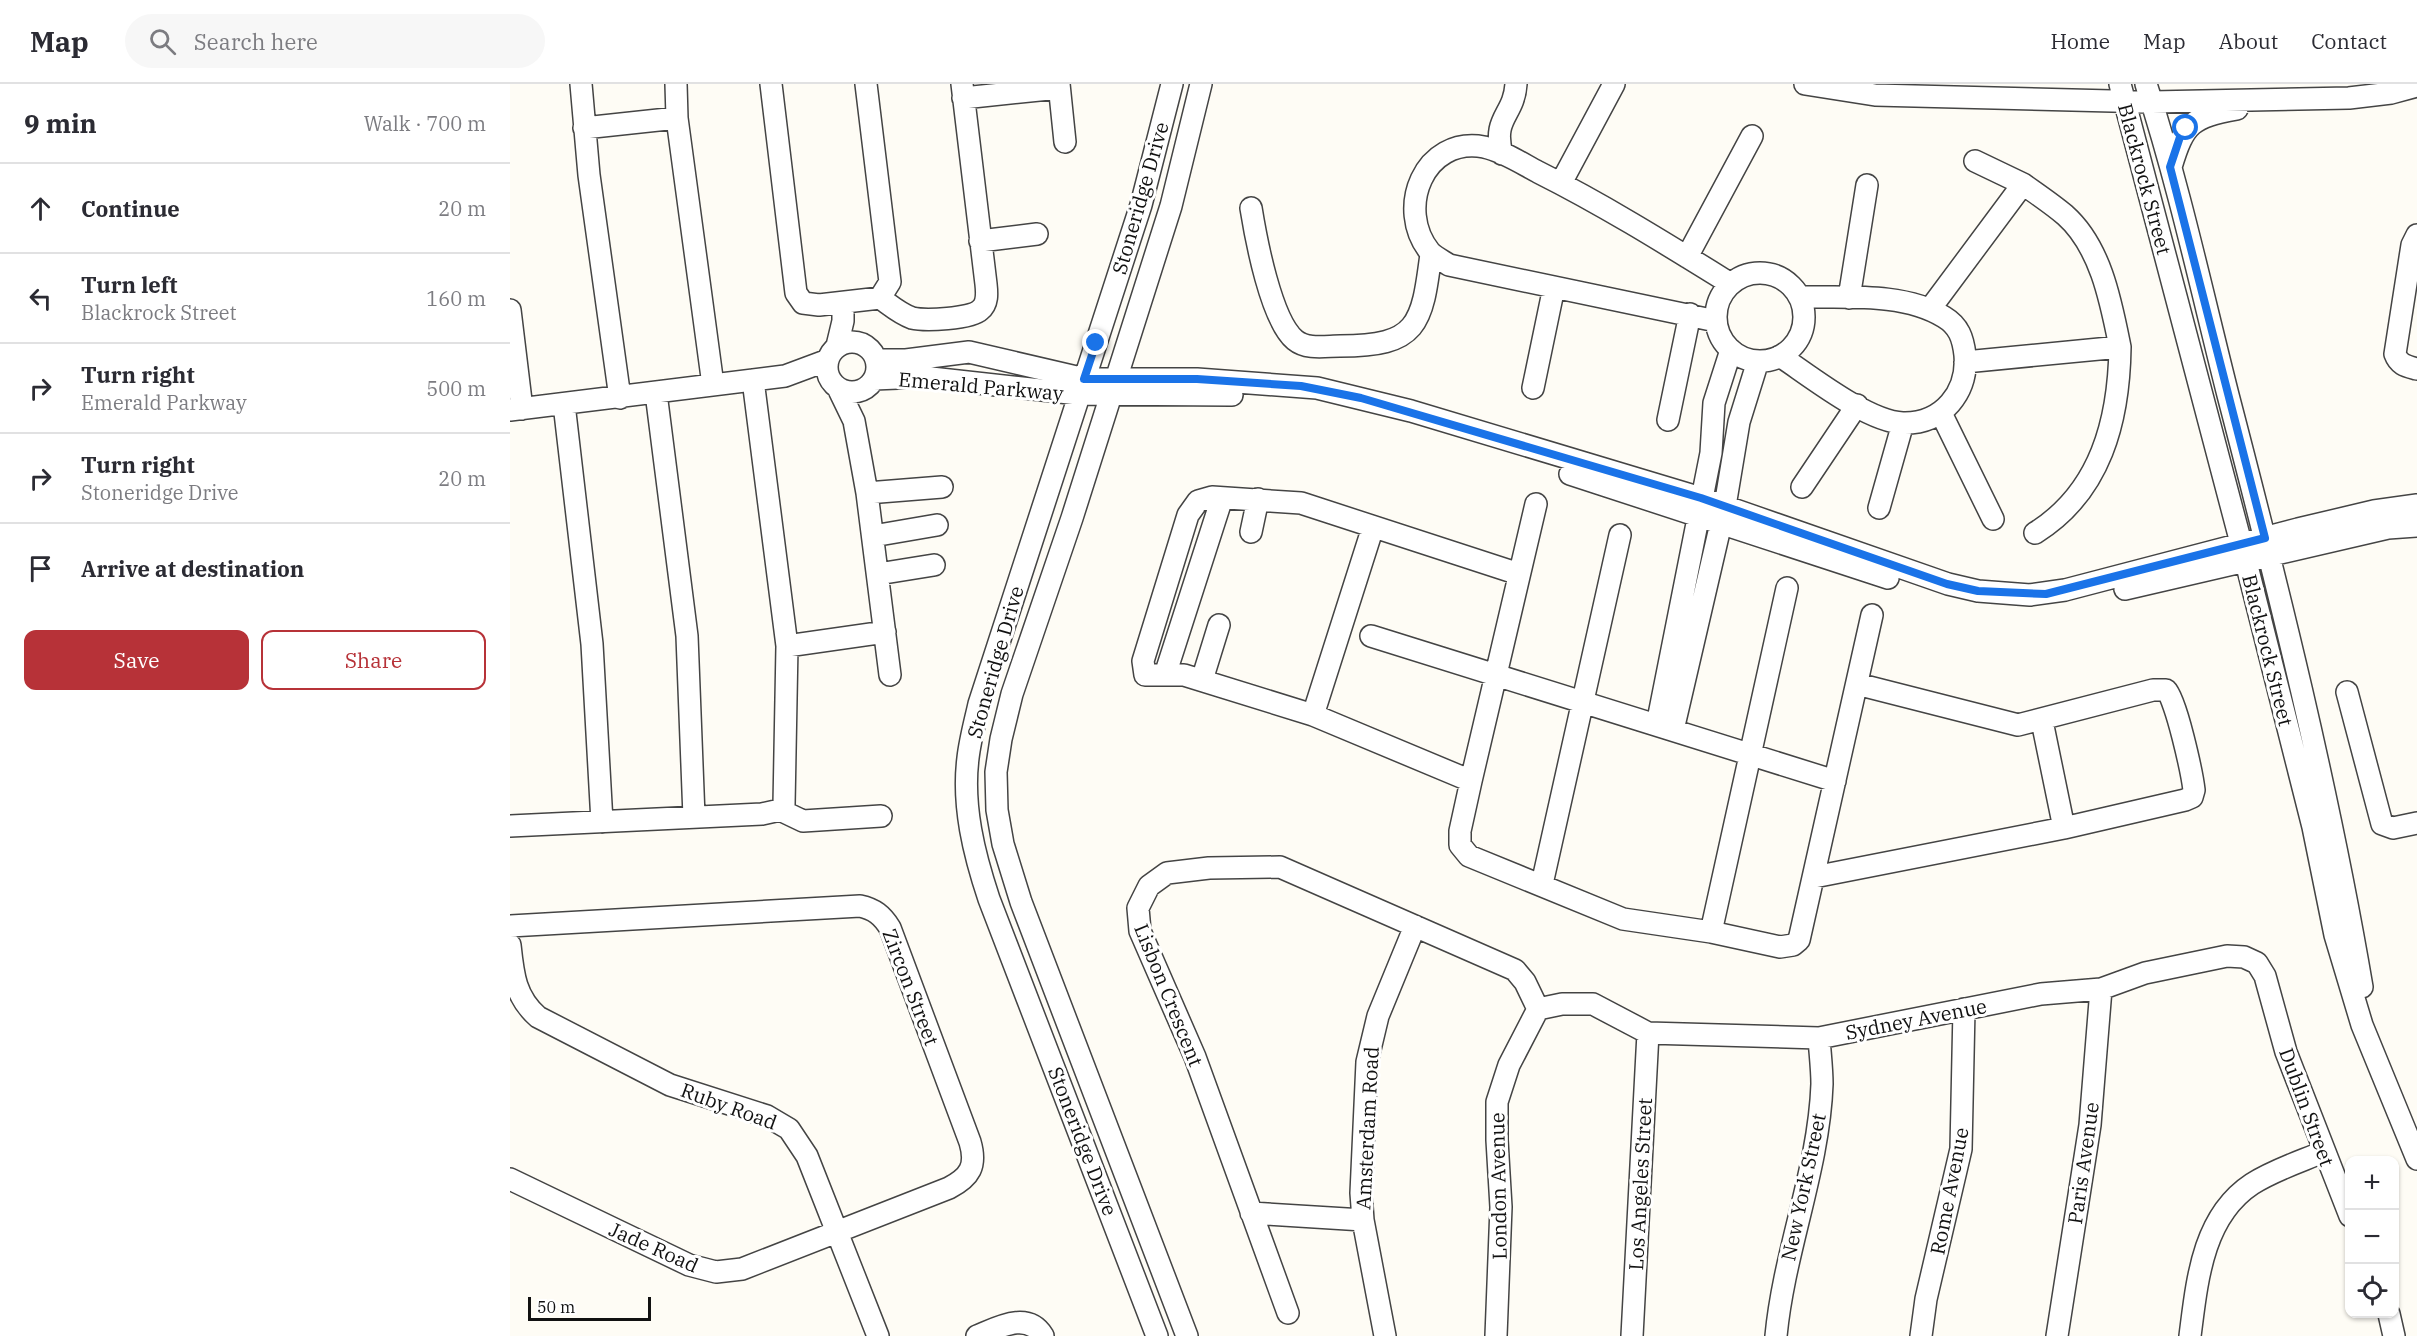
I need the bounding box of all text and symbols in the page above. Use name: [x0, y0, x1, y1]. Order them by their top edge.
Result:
search box: [125, 14, 545, 68]
text: Map: [30, 23, 89, 60]
icon: search: [146, 25, 179, 58]
text: Search here: [194, 27, 318, 56]
text: Home: [2050, 27, 2110, 55]
text: Map: [2143, 27, 2186, 55]
text: About: [2219, 27, 2278, 55]
text: Contact: [2311, 27, 2387, 55]
street label: Blackrock Street: [2112, 100, 2178, 258]
text: 9 min: [24, 106, 97, 140]
text: Walk · 700 m: [364, 110, 486, 137]
route start: [2172, 114, 2198, 140]
street label: Stoneridge Drive: [1105, 119, 1175, 277]
icon: ahead: [24, 192, 57, 225]
text: Continue: [81, 194, 180, 223]
text: 20 m: [438, 195, 486, 222]
text: Turn left: [81, 270, 177, 299]
icon: left: [24, 282, 57, 315]
text: 160 m: [426, 285, 486, 312]
text: Blackrock Street: [81, 299, 236, 326]
route end: [1082, 329, 1108, 355]
text: Turn right: [81, 360, 195, 389]
street label: Emerald Parkway: [897, 365, 1065, 407]
icon: right: [24, 372, 57, 405]
text: 500 m: [426, 375, 486, 402]
text: Emerald Parkway: [81, 389, 247, 416]
text: Turn right: [81, 450, 195, 479]
icon: right: [24, 462, 57, 495]
text: 20 m: [438, 465, 486, 492]
text: Stoneridge Drive: [81, 479, 239, 506]
icon: arrive: [24, 552, 57, 585]
text: Arrive at destination: [81, 554, 304, 583]
street label: Blackrock Street: [2236, 571, 2300, 729]
street label: Stoneridge Drive: [960, 583, 1030, 741]
button: Save: [24, 630, 249, 690]
button: Share: [261, 630, 486, 690]
street label: Lisbon Crescent: [1128, 920, 1210, 1070]
street label: Zircon Street: [876, 925, 946, 1049]
street label: Sydney Avenue: [1843, 992, 1989, 1046]
street label: Dublin Street: [2273, 1044, 2341, 1170]
street label: Amsterdam Road: [1349, 1046, 1385, 1210]
street label: Stoneridge Drive: [1042, 1063, 1124, 1219]
street label: Ruby Road: [677, 1076, 781, 1136]
street label: Los Angeles Street: [1622, 1097, 1658, 1271]
street label: Paris Avenue: [2061, 1100, 2105, 1226]
street label: New York Street: [1774, 1111, 1832, 1263]
street label: London Avenue: [1483, 1112, 1513, 1260]
street label: Rome Avenue: [1923, 1125, 1975, 1257]
map controls: [2345, 1156, 2399, 1318]
button: +: [2345, 1156, 2399, 1210]
button: −: [2345, 1210, 2399, 1264]
street label: Jade Road: [605, 1215, 703, 1279]
button: locate: [2345, 1264, 2399, 1318]
scale bar: [528, 1294, 651, 1322]
text: 50 m: [537, 1297, 575, 1317]

